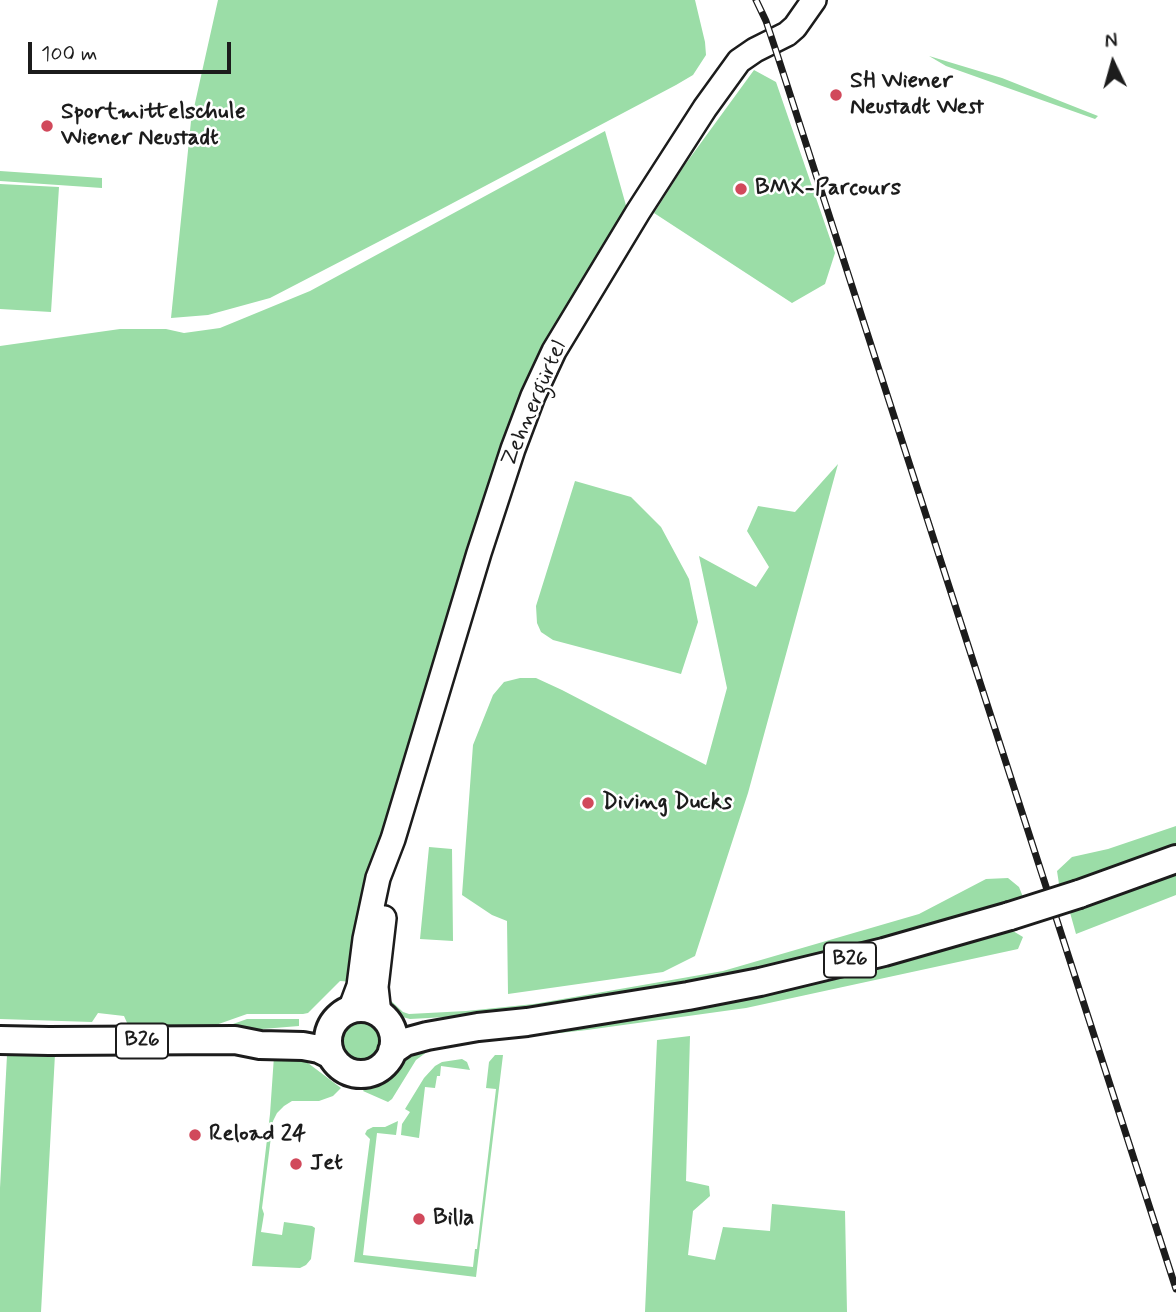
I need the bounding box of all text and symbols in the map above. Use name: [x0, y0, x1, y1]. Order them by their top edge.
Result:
scale bar: [32, 28, 234, 72]
north arrow: [1078, 28, 1148, 98]
text: N: [1104, 29, 1119, 55]
text: 100 m: [41, 40, 97, 68]
place label: SH Wiener Neustadt West: [850, 68, 984, 122]
marker: SH Wiener Neustadt West: [828, 87, 844, 103]
place label: Sportmittelschule Wiener Neustadt: [61, 99, 246, 153]
marker: Sportmittelschule Wiener Neustadt: [39, 118, 55, 134]
place label: BMX-Parcours: [755, 175, 901, 203]
marker: BMX-Parcours: [733, 181, 749, 197]
street label: Zehnergürtel: [496, 337, 574, 471]
place label: Diving Ducks: [602, 789, 732, 817]
marker: Diving Ducks: [580, 795, 596, 811]
road number: B26: [824, 942, 876, 978]
road number: B26: [116, 1024, 168, 1058]
place label: Reload 24: [209, 1121, 306, 1149]
marker: Reload 24: [187, 1127, 203, 1143]
place label: Jet: [310, 1150, 343, 1178]
marker: Jet: [288, 1156, 304, 1172]
place label: Billa: [433, 1205, 474, 1233]
marker: Billa: [411, 1211, 427, 1227]

